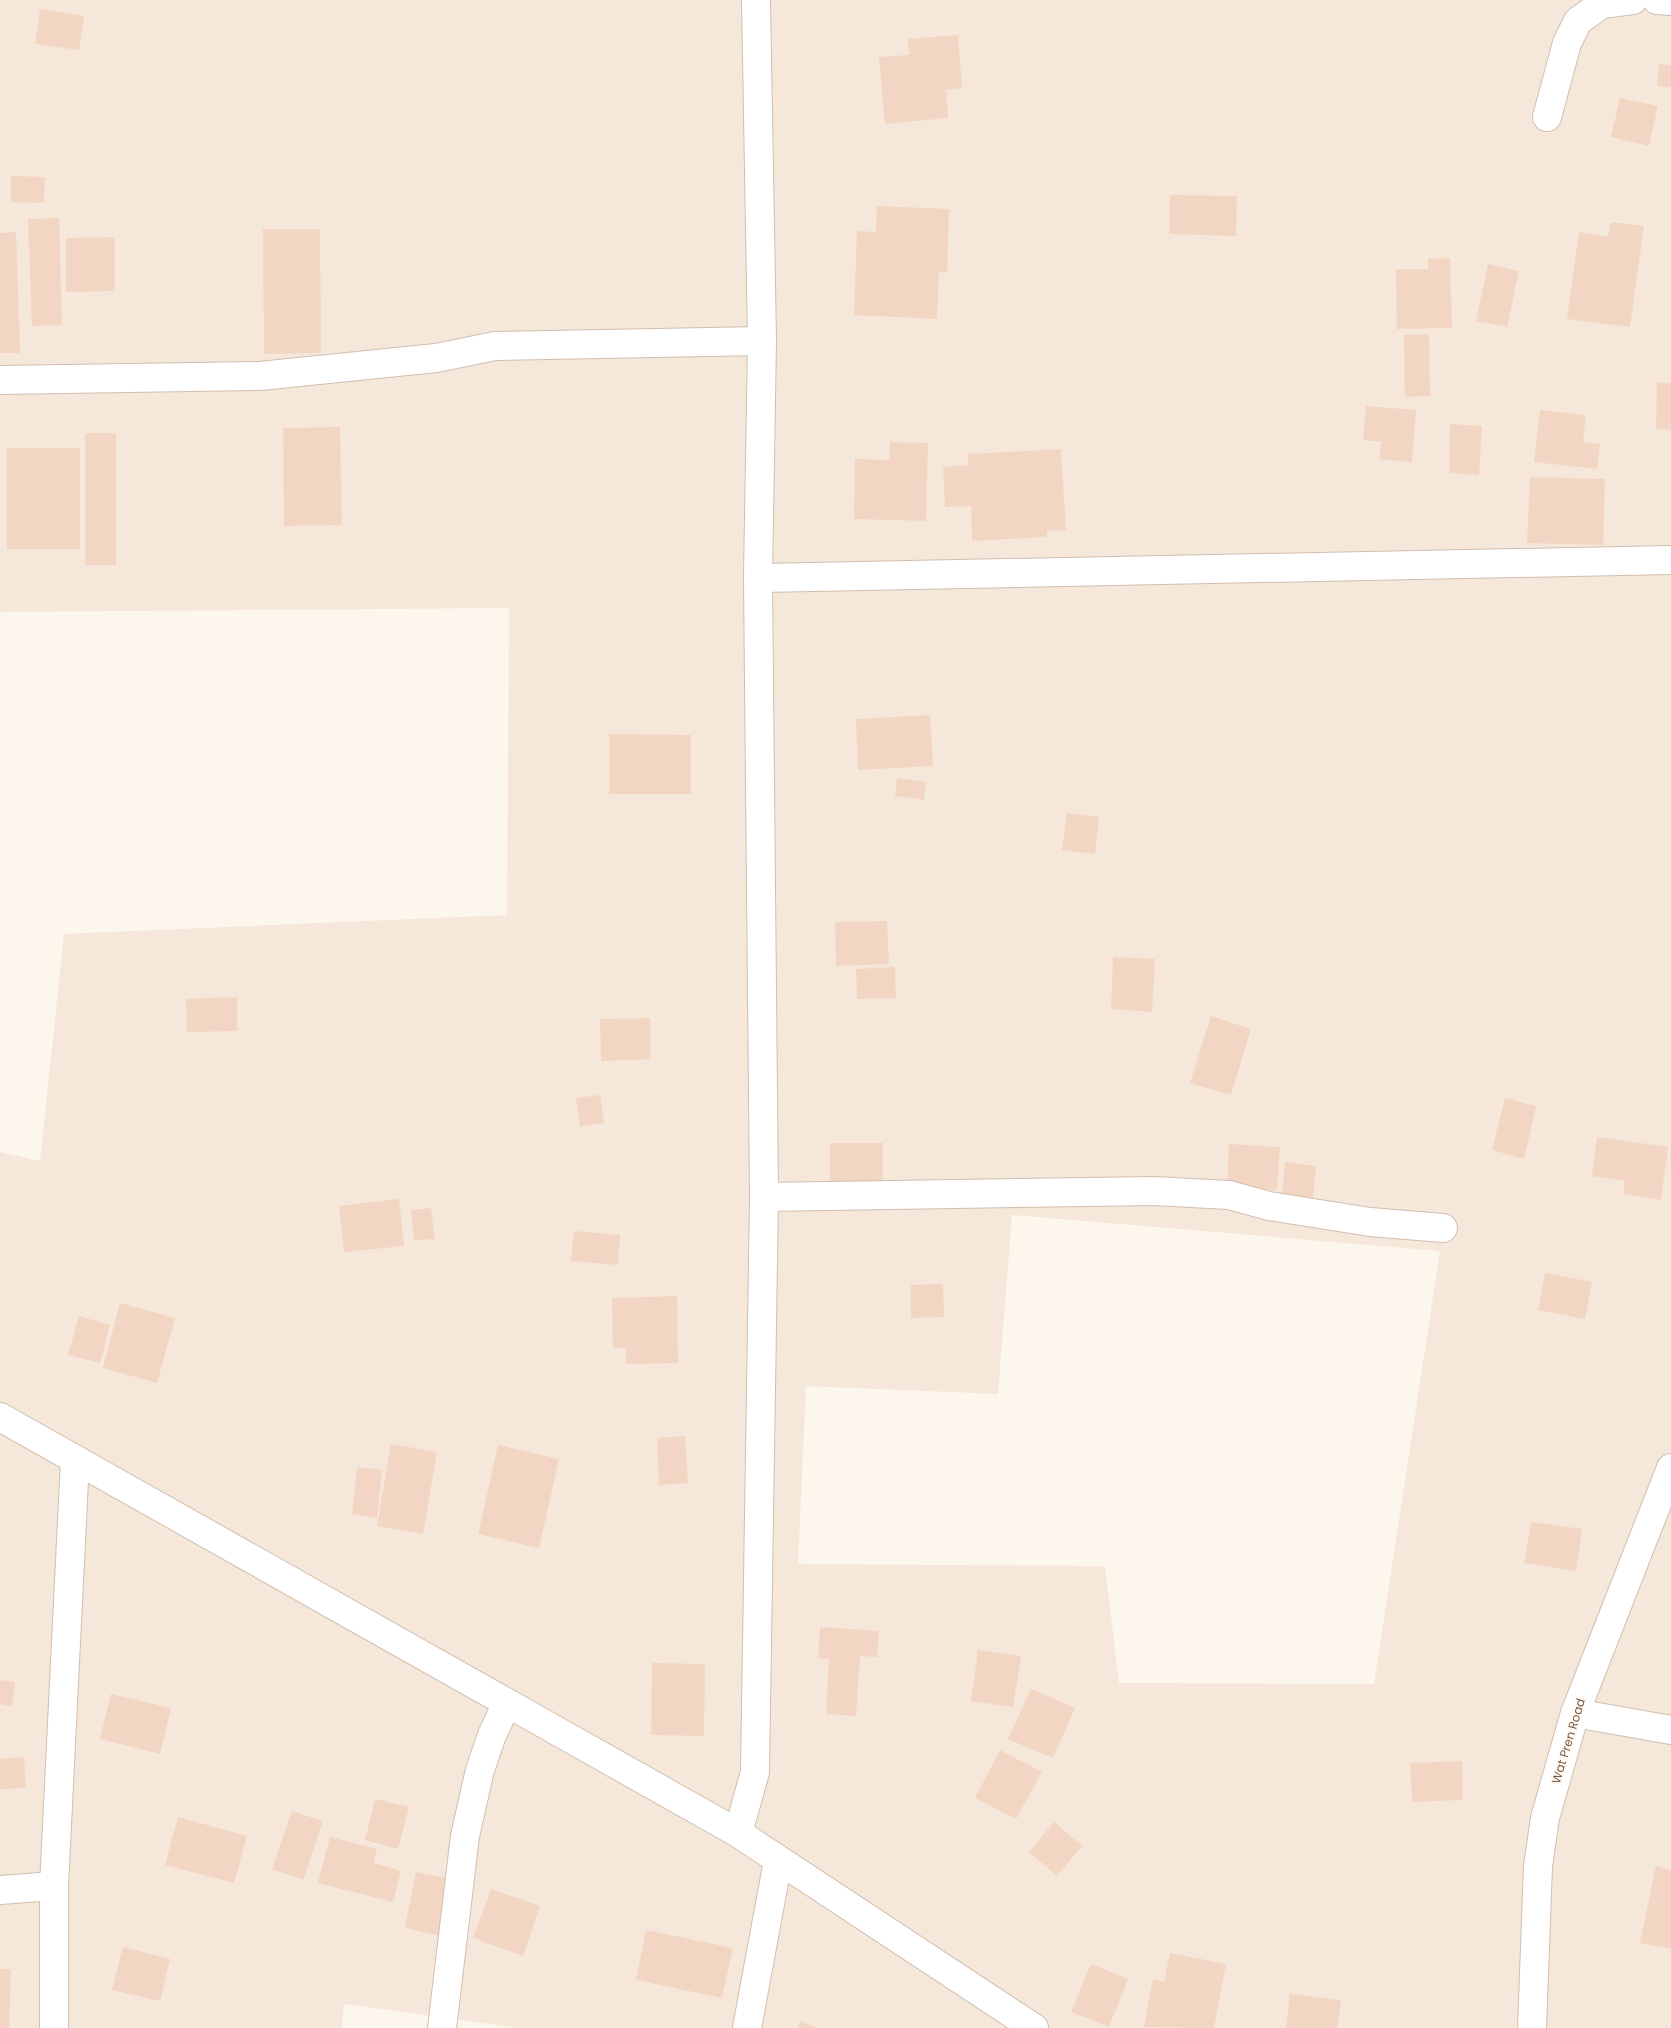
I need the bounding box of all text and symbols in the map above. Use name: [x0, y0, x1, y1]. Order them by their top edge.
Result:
street label: Wat Pren Road: [1547, 1696, 1589, 1786]

